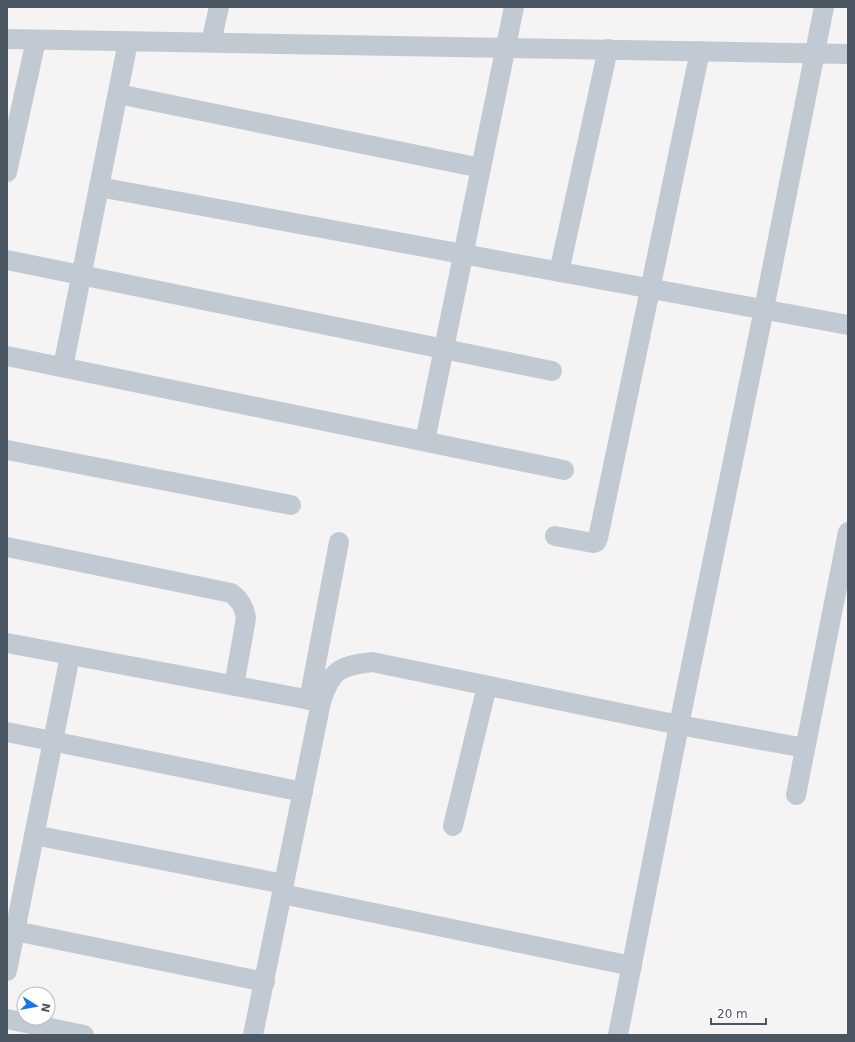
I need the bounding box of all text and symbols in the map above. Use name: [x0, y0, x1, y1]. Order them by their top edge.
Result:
north arrow: [16, 986, 56, 1026]
scale bar: [711, 1000, 766, 1026]
text: N: [38, 1002, 53, 1014]
text: 20 m: [717, 1007, 748, 1021]

